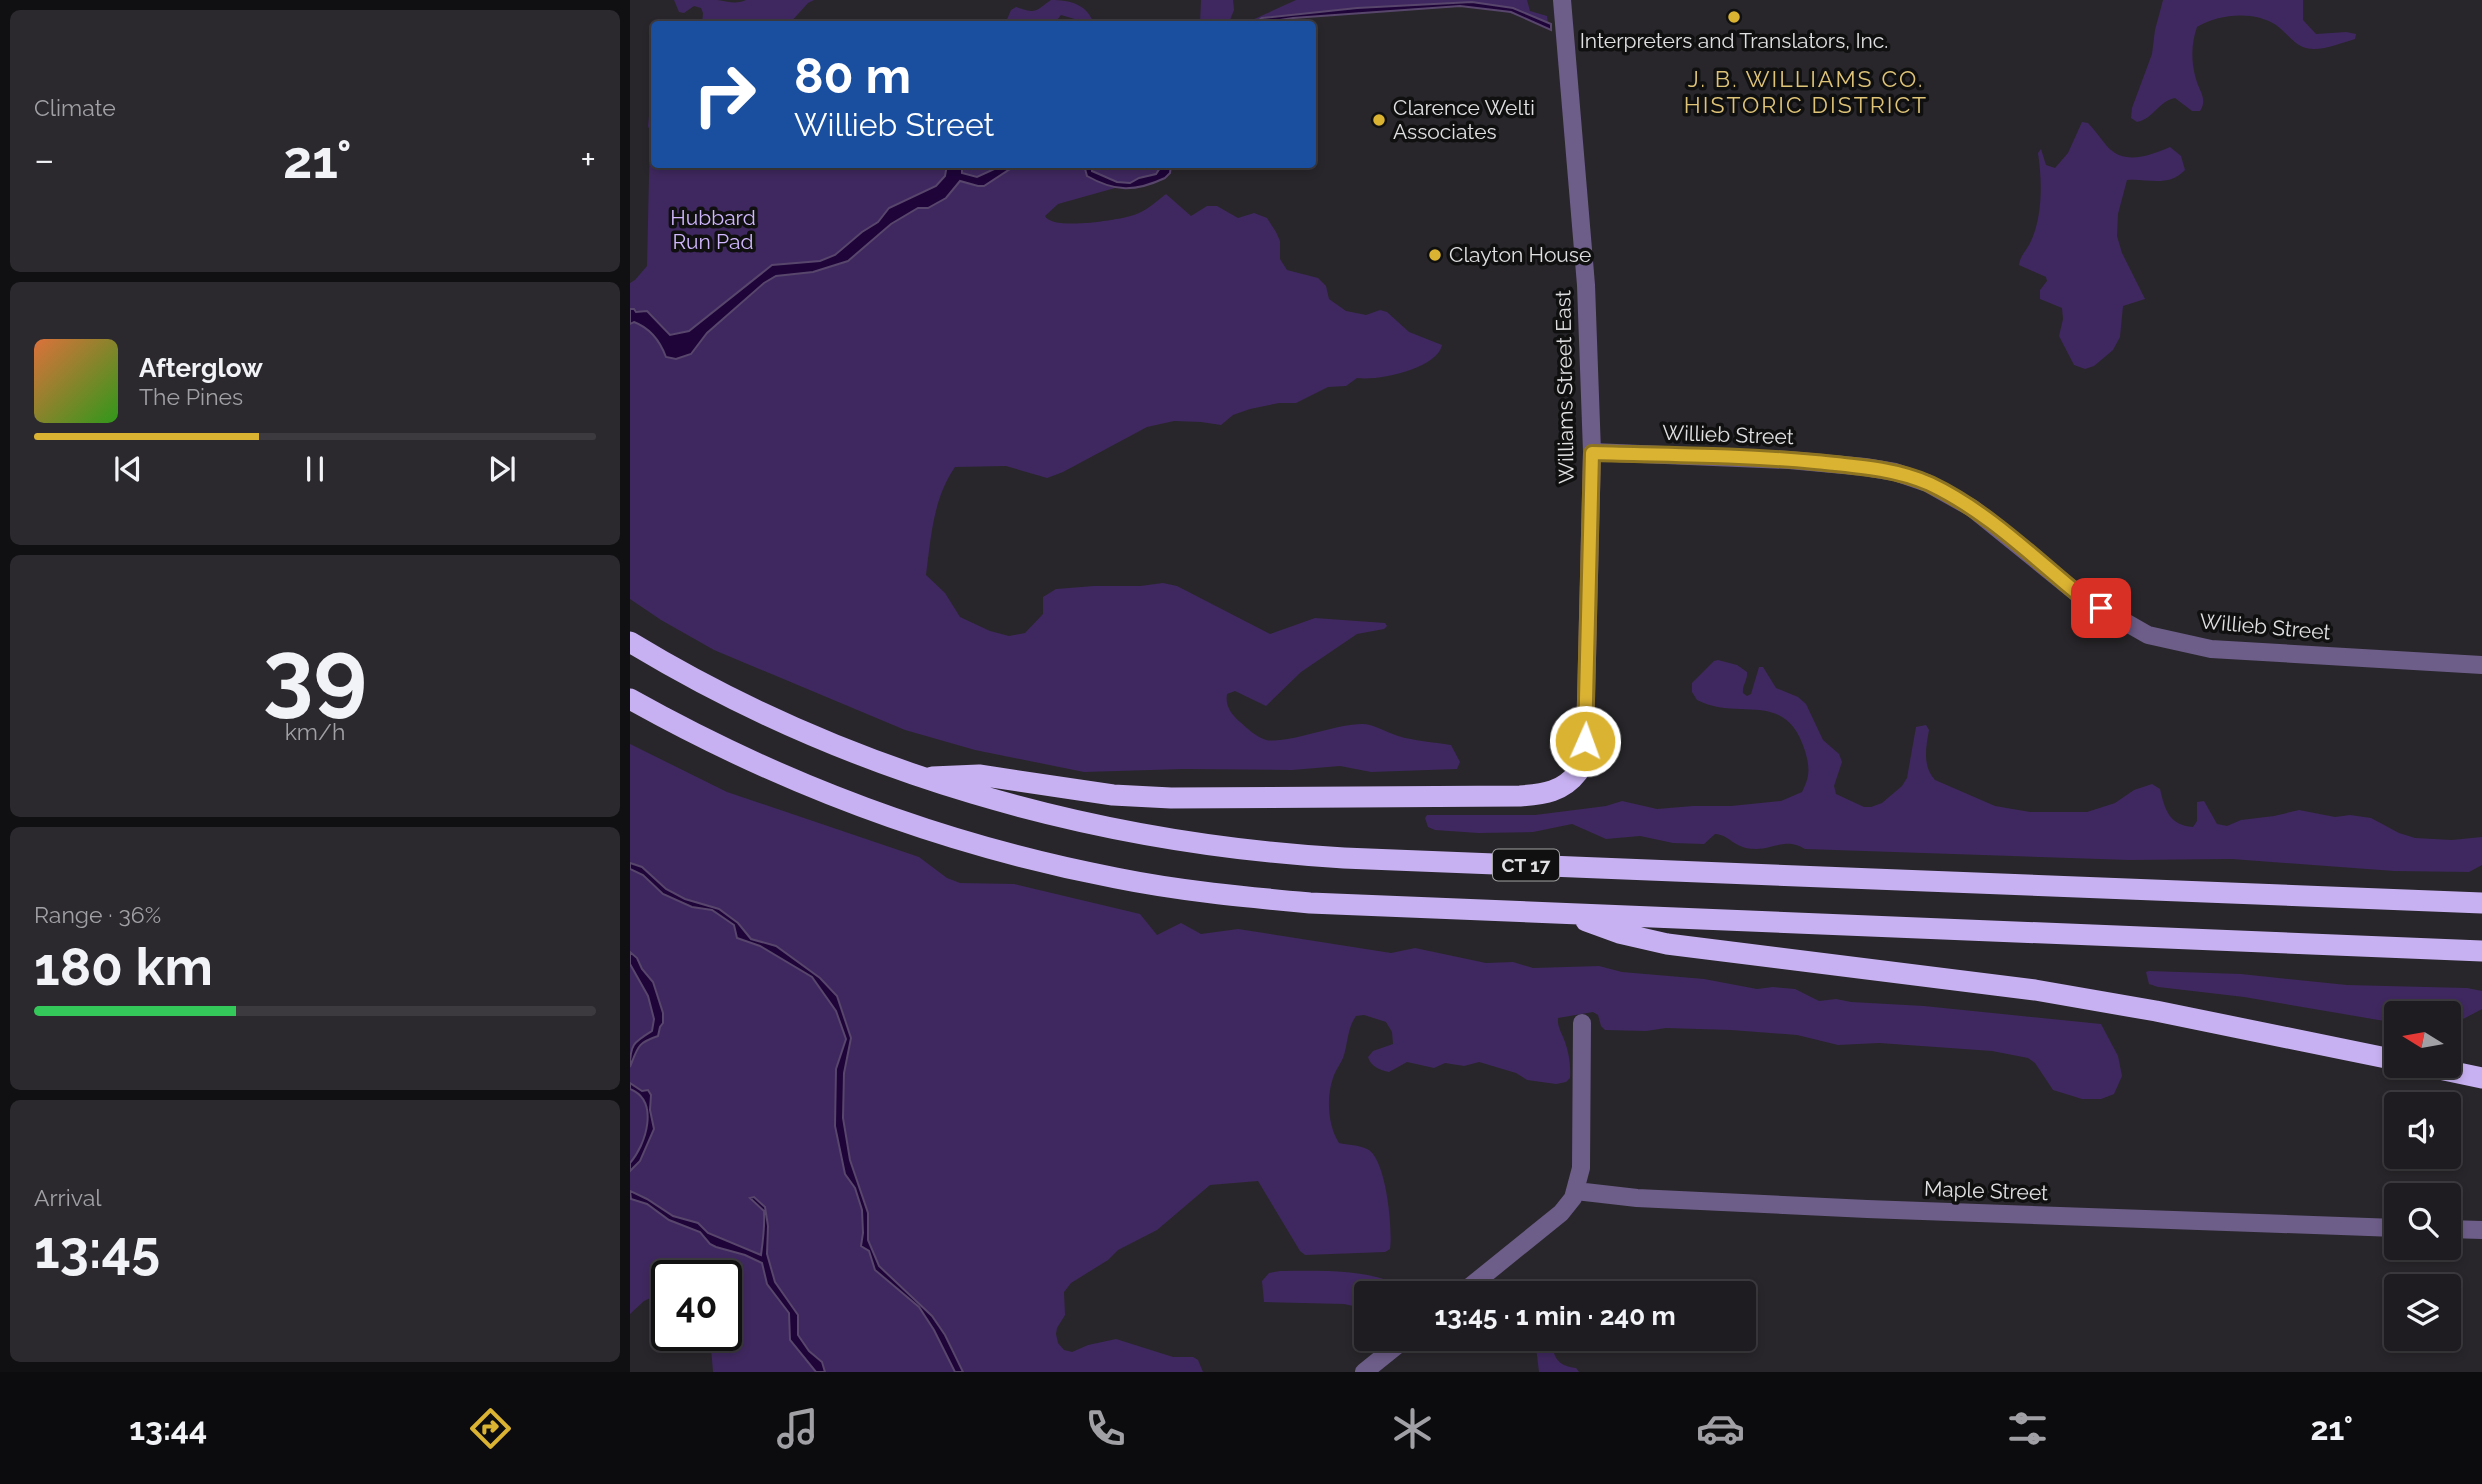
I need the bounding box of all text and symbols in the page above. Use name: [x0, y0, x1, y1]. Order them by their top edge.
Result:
marker: Interpreters and Translators, Inc.: [1726, 9, 1742, 25]
place label: Interpreters and Translators, Inc.: [1580, 28, 1888, 53]
text: 80 m: [794, 47, 911, 104]
icon: right: [679, 49, 770, 140]
district label: J. B. WILLIAMS CO. HISTORIC DISTRICT: [1684, 65, 1928, 118]
text: Climate: [34, 94, 116, 121]
place label: Clarence Welti Associates: [1393, 95, 1535, 144]
text: Willieb Street: [794, 106, 994, 143]
marker: Clarence Welti Associates: [1371, 112, 1387, 128]
text: 21°: [283, 129, 352, 190]
text: −: [34, 137, 54, 182]
text: +: [580, 137, 596, 182]
park label: Hubbard Run Pad: [670, 205, 756, 254]
place label: Clayton House: [1449, 242, 1591, 267]
marker: Clayton House: [1427, 247, 1443, 263]
street label: Williams Street East: [1550, 290, 1579, 484]
text: Afterglow: [139, 353, 263, 383]
text: The Pines: [139, 383, 243, 410]
street label: Willieb Street: [1662, 420, 1794, 449]
icon: previous: [109, 450, 147, 488]
icon: pause: [296, 450, 334, 488]
icon: next: [483, 450, 521, 488]
pin: [2071, 578, 2131, 638]
icon: arrive: [2082, 589, 2120, 627]
street label: Willieb Street: [2199, 608, 2332, 645]
text: 39: [263, 619, 367, 726]
position arrow: [1548, 704, 1622, 778]
text: km/h: [285, 718, 345, 745]
road number: CT 17: [1493, 850, 1559, 880]
text: Range · 36%: [34, 901, 161, 928]
text: 180 km: [34, 936, 213, 997]
north arrow: [2384, 1001, 2460, 1078]
map controls: [2384, 1001, 2461, 1351]
button: sound: [2384, 1092, 2461, 1169]
street label: Maple Street: [1923, 1176, 2049, 1205]
button: search: [2384, 1183, 2461, 1260]
text: Arrival: [34, 1184, 101, 1211]
text: 13:45: [34, 1219, 160, 1280]
speed limit sign: 40: [651, 1260, 742, 1351]
button: layers: [2384, 1274, 2461, 1351]
text: 13:45 · 1 min · 240 m: [1434, 1301, 1676, 1331]
icon: directions: [466, 1404, 515, 1453]
icon: music: [773, 1404, 822, 1453]
icon: phone: [1081, 1404, 1130, 1453]
icon: climate: [1388, 1404, 1437, 1453]
icon: car: [1696, 1404, 1745, 1453]
icon: filters: [2003, 1404, 2052, 1453]
text: 13:44: [129, 1410, 207, 1447]
text: 21°: [2311, 1410, 2353, 1447]

